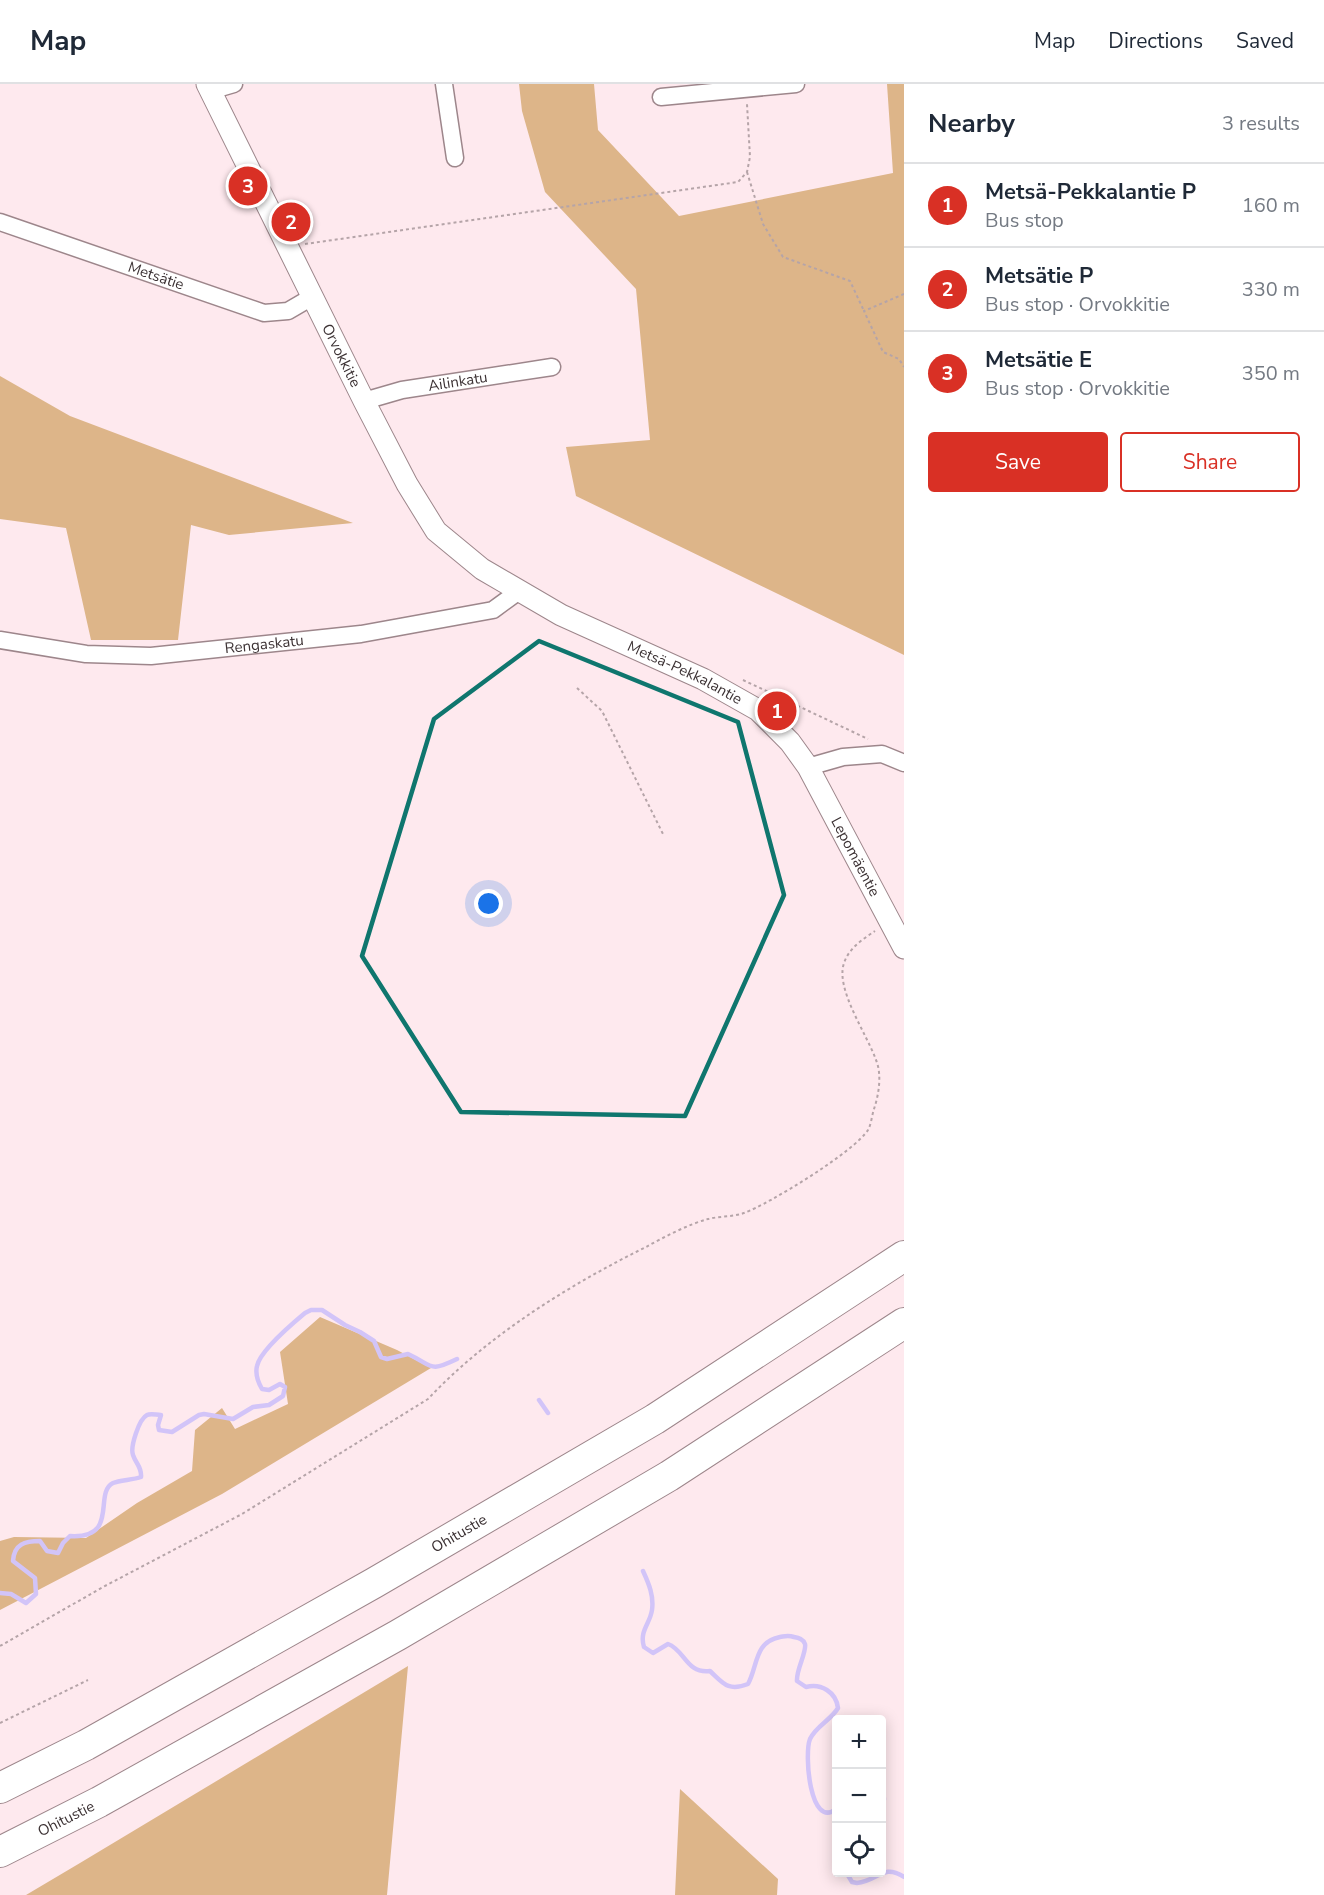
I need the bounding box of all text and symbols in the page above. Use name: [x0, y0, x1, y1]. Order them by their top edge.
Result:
text: Map: [30, 22, 86, 60]
text: Map: [1034, 27, 1075, 55]
text: Directions: [1108, 27, 1203, 55]
text: Saved: [1236, 27, 1294, 55]
text: Nearby: [928, 106, 1015, 141]
text: 3 results: [1222, 110, 1300, 137]
pin: 3: [228, 164, 268, 208]
text: Metsä-Pekkalantie P: [985, 177, 1196, 207]
text: 1: [942, 192, 954, 219]
text: 160 m: [1242, 192, 1300, 219]
pin: 2: [272, 200, 310, 244]
text: Bus stop: [985, 207, 1064, 234]
street label: Metsätie: [125, 257, 187, 295]
text: Metsätie P: [985, 261, 1093, 291]
text: 2: [942, 276, 954, 303]
text: 330 m: [1242, 276, 1300, 303]
text: Bus stop · Orvokkitie: [985, 291, 1170, 318]
street label: Orvokkitie: [317, 320, 366, 391]
text: Metsätie E: [985, 345, 1092, 375]
text: 3: [942, 360, 954, 387]
text: 350 m: [1242, 360, 1300, 387]
street label: Ailinkatu: [427, 367, 489, 396]
text: Bus stop · Orvokkitie: [985, 375, 1170, 402]
button: Save: [928, 432, 1108, 492]
button: Share: [1120, 432, 1300, 492]
street label: Rengaskatu: [224, 630, 305, 658]
street label: Metsä-Pekkalantie: [624, 636, 746, 709]
pin: 1: [758, 688, 796, 734]
street label: Lepomäentie: [826, 813, 885, 900]
your location: [474, 889, 503, 918]
street label: Ohitustie: [428, 1509, 490, 1557]
map controls: [832, 1715, 886, 1877]
button: +: [832, 1715, 886, 1769]
button: −: [832, 1769, 886, 1823]
street label: Ohitustie: [34, 1796, 98, 1841]
button: locate: [832, 1823, 886, 1877]

